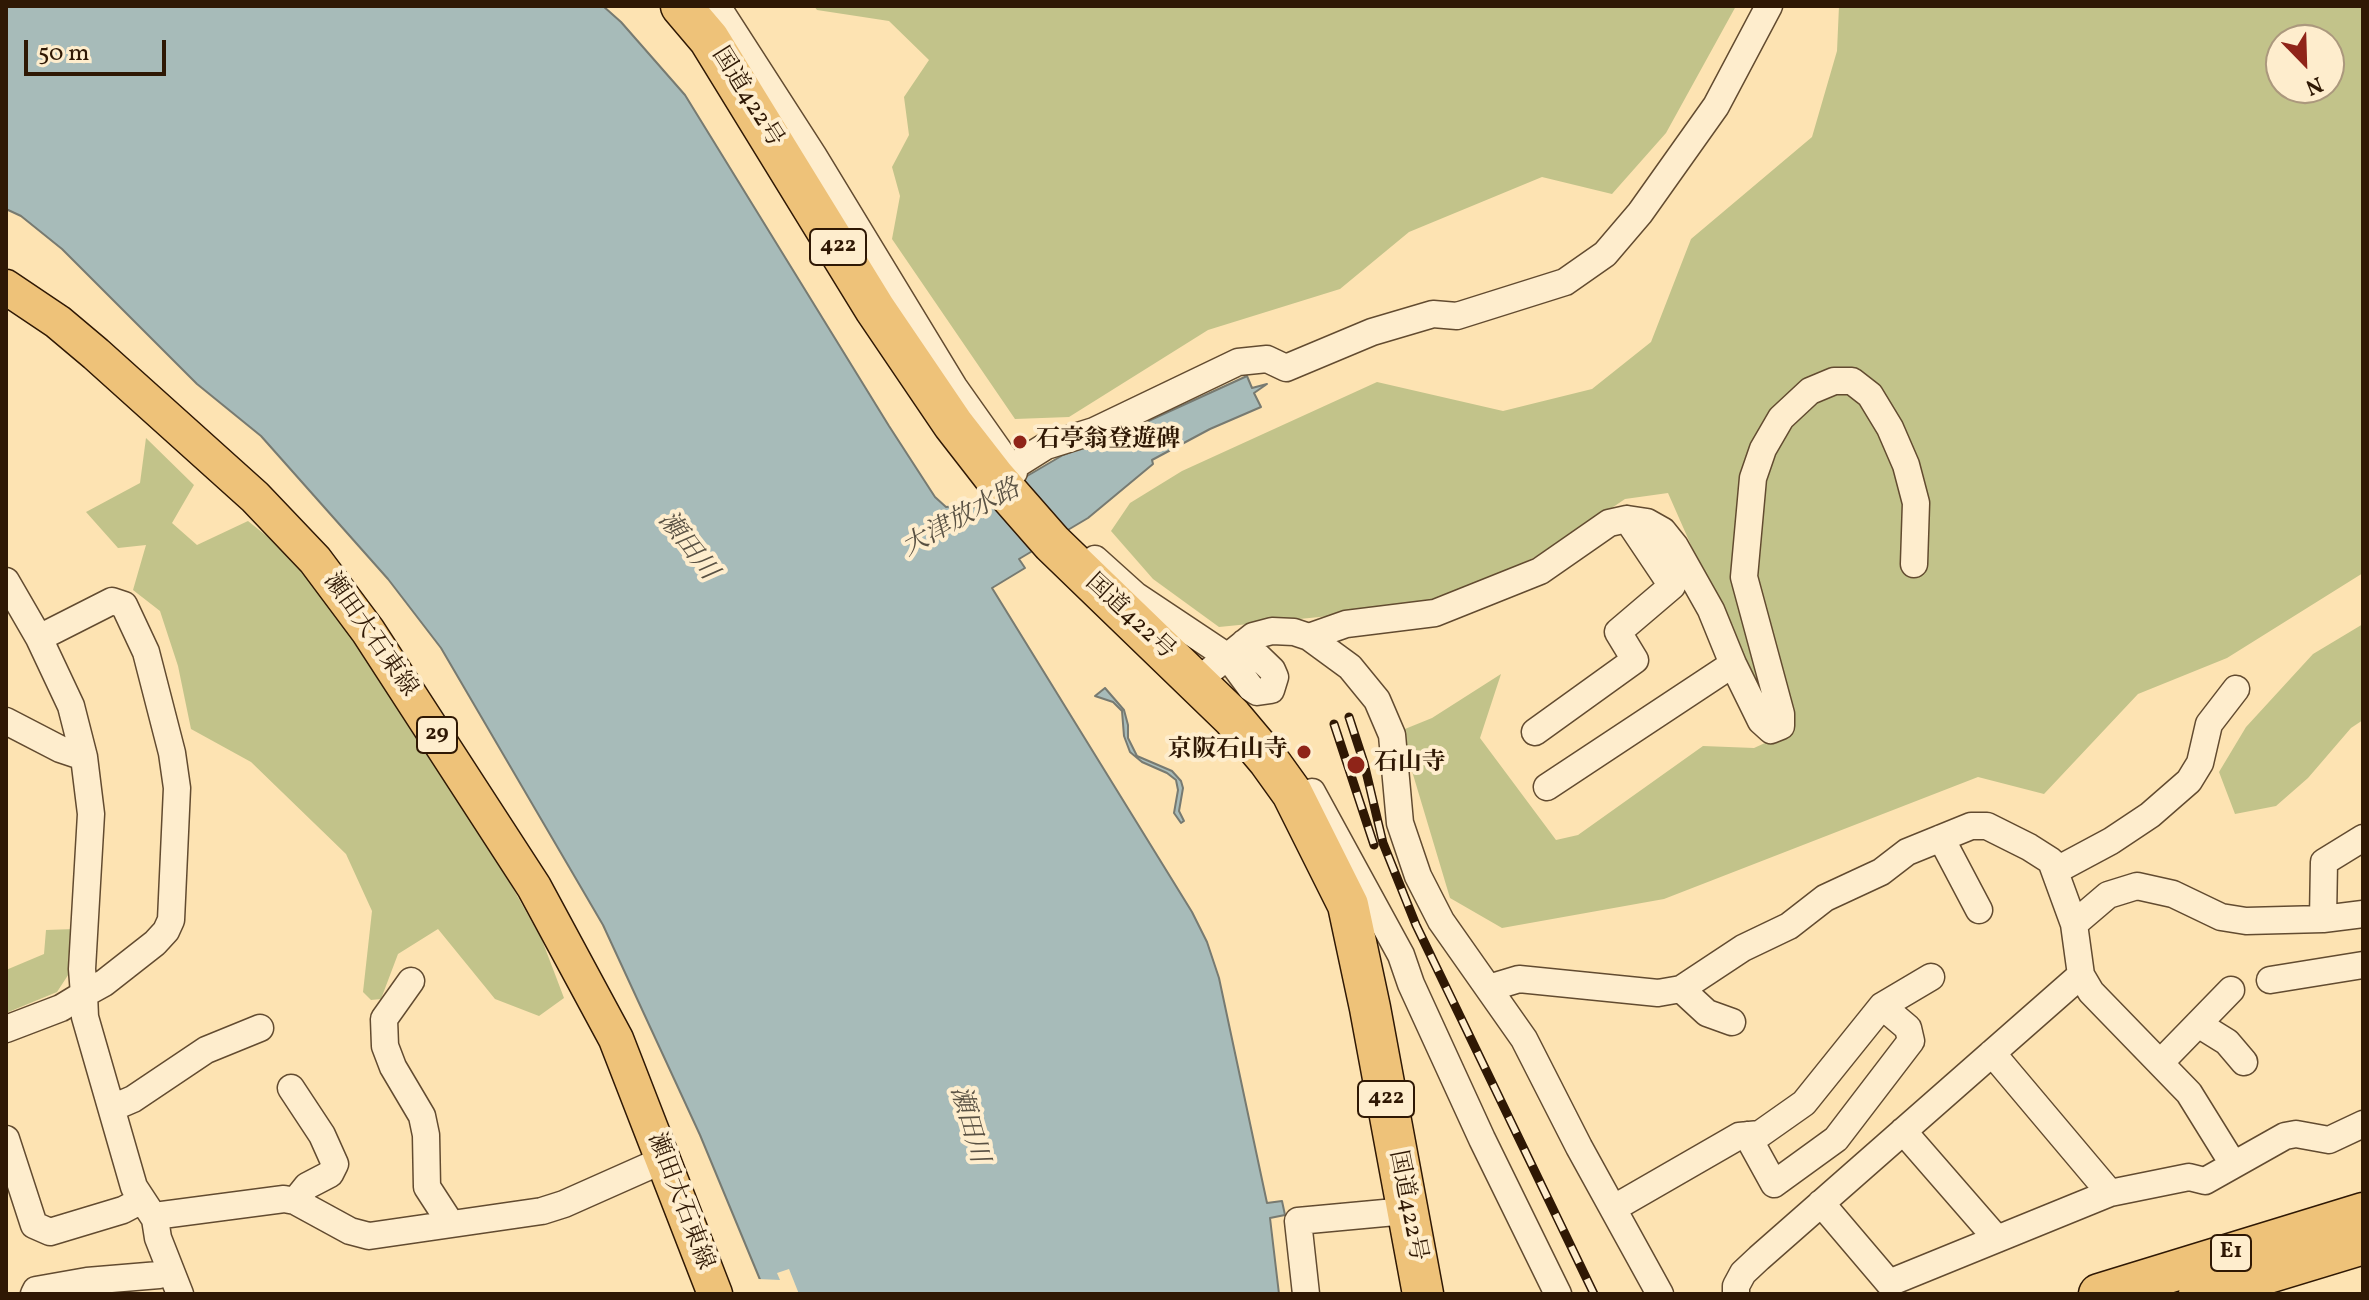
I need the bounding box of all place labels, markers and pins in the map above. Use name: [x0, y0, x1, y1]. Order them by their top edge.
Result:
place label: 石亭翁登遊碑: [1036, 428, 1180, 456]
marker: 石亭翁登遊碑: [1011, 433, 1029, 451]
place label: 京阪石山寺: [1168, 738, 1288, 766]
marker: 京阪石山寺: [1295, 743, 1313, 761]
place label: 石山寺: [1374, 751, 1446, 779]
marker: 石山寺: [1345, 754, 1367, 776]

